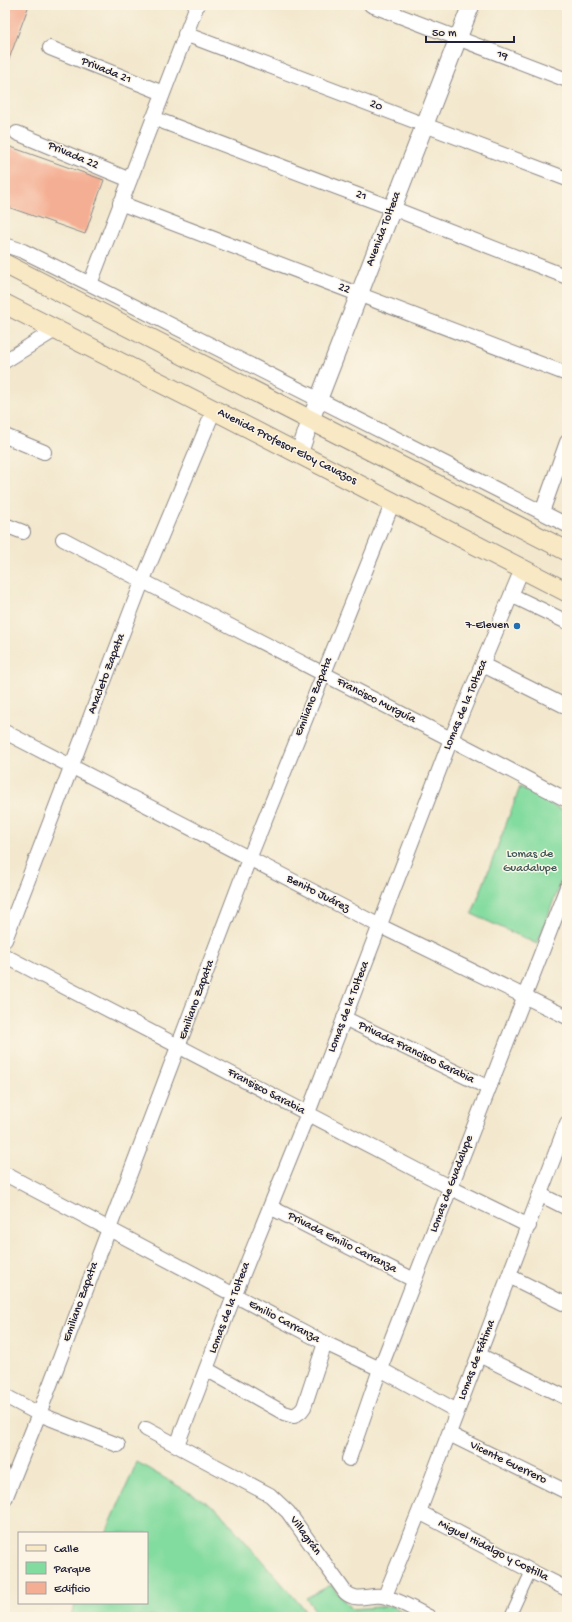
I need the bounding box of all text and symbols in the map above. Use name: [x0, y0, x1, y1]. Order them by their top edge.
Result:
scale bar: [426, 18, 514, 44]
text: 50 m: [432, 27, 457, 41]
street label: 19: [493, 47, 510, 64]
street label: Privada 21: [78, 54, 133, 87]
street label: 20: [368, 97, 385, 115]
street label: Privada 22: [45, 139, 101, 173]
street label: 21: [354, 188, 369, 204]
street label: Avenida Tolteca: [363, 189, 405, 268]
street label: 22: [336, 280, 352, 298]
street label: Avenida Profesor Eloy Cavazos: [215, 406, 359, 489]
place label: 7-Eleven: [464, 619, 509, 633]
marker: 7-Eleven: [512, 621, 522, 631]
street label: Anacleto Zapata: [85, 632, 129, 716]
street label: Emiliano Zapata: [292, 655, 336, 738]
street label: Lomas de la Tolteca: [441, 657, 491, 752]
street label: Francisco Murguía: [333, 675, 418, 727]
park label: Lomas de Guadalupe: [503, 848, 558, 876]
street label: Benito Juárez: [283, 872, 353, 916]
street label: Emiliano Zapata: [176, 958, 218, 1042]
street label: Lomas de la Tolteca: [325, 959, 373, 1055]
street label: Privada Francisco Sarabia: [355, 1018, 477, 1087]
street label: Fransisco Sarabia: [224, 1065, 308, 1119]
street label: Lomas de Guadalupe: [427, 1133, 477, 1235]
street label: Privada Emilio Carranza: [284, 1209, 399, 1277]
street label: Emiliano Zapata: [60, 1260, 102, 1344]
street label: Lomas de la Tolteca: [206, 1260, 254, 1356]
street label: Emilio Carranza: [246, 1297, 322, 1347]
street label: Lomas de Fátima: [455, 1318, 499, 1402]
street label: Vicente Guerrero: [466, 1438, 549, 1488]
street label: Villagrán: [286, 1513, 324, 1558]
street label: Miguel Hidalgo y Costilla: [435, 1517, 551, 1585]
legend: [18, 1532, 148, 1604]
text: Calle: [54, 1543, 79, 1557]
text: Parque: [53, 1563, 91, 1577]
text: Edificio: [54, 1583, 90, 1597]

